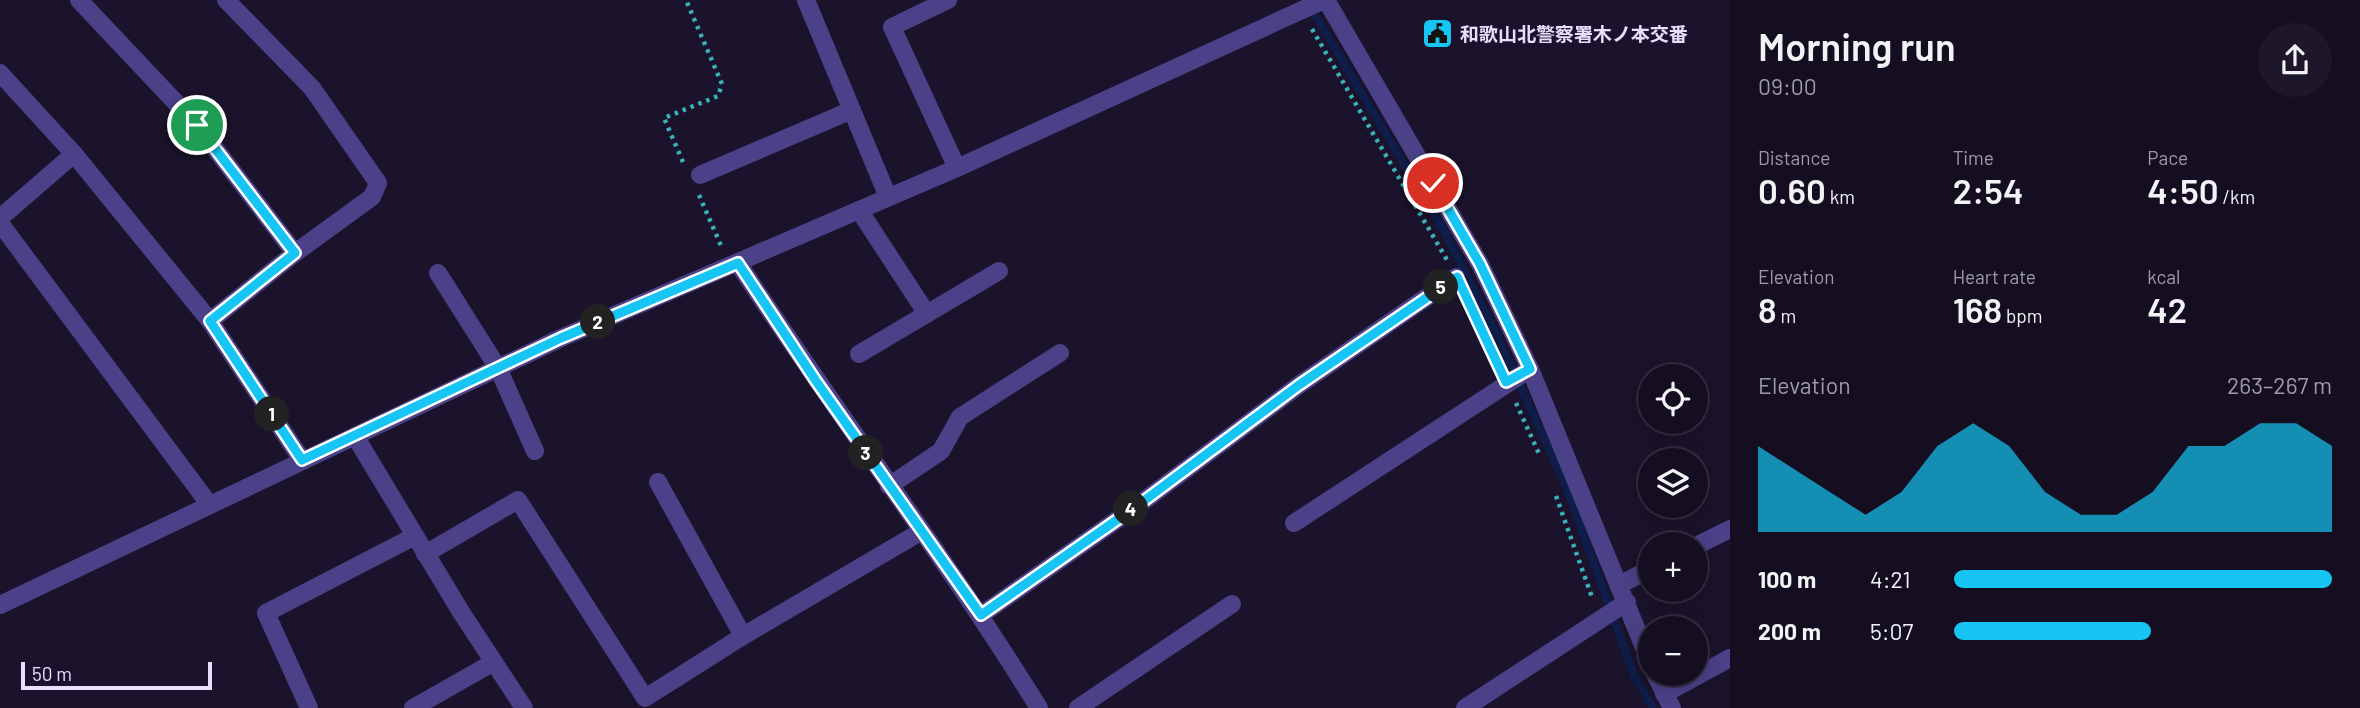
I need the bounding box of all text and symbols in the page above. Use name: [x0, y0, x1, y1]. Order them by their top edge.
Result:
public building icon: 和歌山北警察署木ノ本交番: [1420, 17, 1454, 51]
place label: 和歌山北警察署木ノ本交番: [1460, 22, 1688, 45]
text: Morning run: [1758, 23, 1956, 69]
button: share: [2258, 23, 2332, 97]
text: 09:00: [1758, 72, 1817, 100]
pin: [167, 95, 227, 155]
icon: arrive: [178, 106, 216, 144]
text: Distance: [1758, 146, 1830, 169]
text: Time: [1953, 146, 1994, 169]
text: Pace: [2147, 146, 2188, 169]
pin: [1403, 153, 1463, 213]
icon: check: [1414, 164, 1452, 202]
text: 0.60: [1758, 169, 1826, 211]
text: 2:54: [1953, 169, 2023, 211]
text: 4:50: [2147, 169, 2219, 211]
text: km: [1826, 185, 1855, 208]
text: /km: [2219, 185, 2255, 208]
text: Elevation: [1758, 265, 1835, 288]
text: Heart rate: [1953, 265, 2036, 288]
text: kcal: [2147, 265, 2180, 288]
pin: 5: [1424, 270, 1458, 304]
text: 5: [1435, 275, 1446, 298]
text: 8: [1758, 288, 1777, 330]
text: 168: [1953, 288, 2002, 330]
text: 42: [2147, 288, 2187, 330]
pin: 2: [580, 304, 616, 340]
text: m: [1777, 304, 1796, 327]
text: bpm: [2002, 304, 2043, 327]
text: 2: [592, 310, 603, 333]
map controls: [1638, 364, 1708, 686]
button: locate: [1638, 364, 1708, 434]
text: Elevation: [1758, 371, 1851, 399]
text: 263–267 m: [2227, 371, 2332, 399]
pin: 1: [254, 396, 290, 432]
text: 1: [268, 402, 275, 425]
pin: 3: [848, 435, 884, 470]
text: 3: [860, 441, 871, 464]
button: layers: [1638, 448, 1708, 518]
pin: 4: [1114, 491, 1148, 526]
text: 4: [1125, 497, 1136, 520]
button: +: [1638, 532, 1708, 602]
text: 100 m: [1758, 565, 1816, 593]
text: 4:21: [1870, 565, 1911, 593]
button: −: [1638, 616, 1708, 686]
text: 200 m: [1758, 617, 1821, 645]
text: 5:07: [1870, 617, 1914, 645]
scale bar: [21, 659, 212, 691]
text: 50 m: [32, 662, 72, 685]

